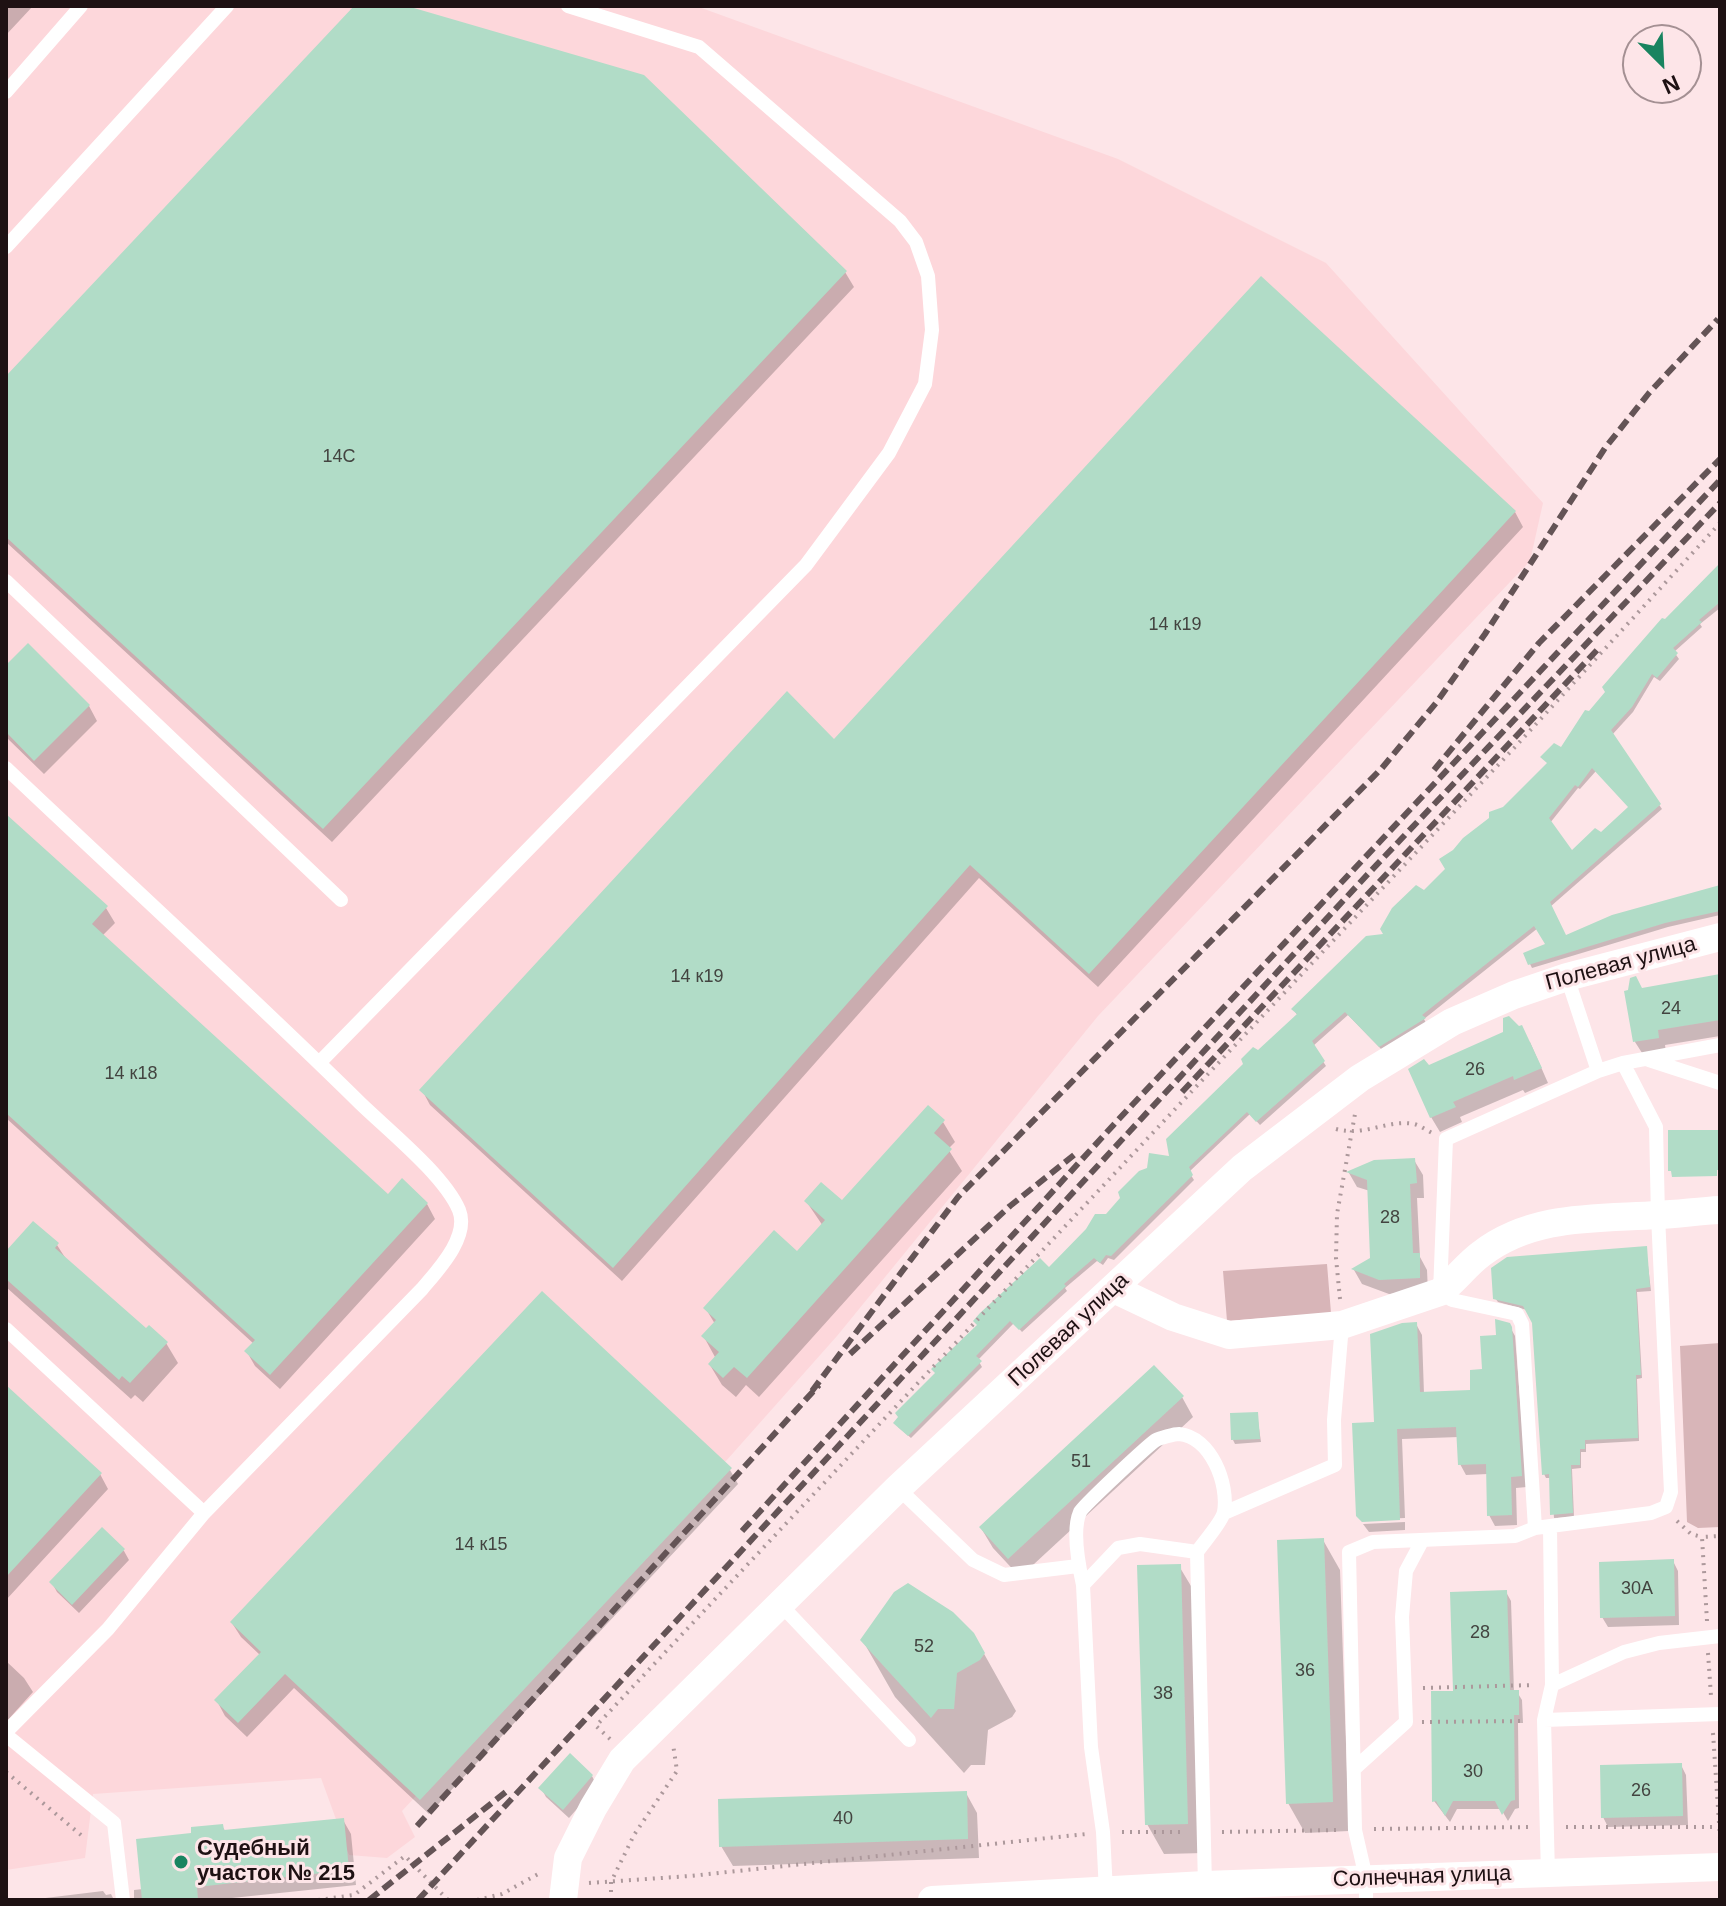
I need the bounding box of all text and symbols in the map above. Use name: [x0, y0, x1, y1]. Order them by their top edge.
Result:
north arrow: [1622, 24, 1702, 104]
text: N: [1659, 70, 1684, 99]
house number: 14С: [322, 446, 356, 468]
house number: 14 к19: [1149, 614, 1201, 636]
street label: Полевая улица: [1543, 931, 1699, 997]
house number: 14 к19: [671, 966, 723, 988]
house number: 24: [1661, 998, 1681, 1020]
house number: 26: [1465, 1059, 1485, 1081]
house number: 14 к18: [105, 1063, 157, 1085]
house number: 28: [1380, 1207, 1400, 1229]
street label: Полевая улица: [1003, 1268, 1135, 1392]
house number: 51: [1071, 1451, 1091, 1473]
house number: 14 к15: [455, 1534, 507, 1556]
house number: 30А: [1621, 1578, 1653, 1600]
house number: 28: [1470, 1622, 1490, 1644]
house number: 52: [914, 1636, 934, 1658]
house number: 36: [1295, 1660, 1315, 1682]
house number: 38: [1153, 1683, 1173, 1705]
house number: 30: [1463, 1761, 1483, 1783]
house number: 26: [1631, 1780, 1651, 1802]
house number: 40: [833, 1808, 853, 1830]
place label: Судебный участок № 215: [197, 1836, 355, 1888]
marker: Судебный участок № 215: [172, 1853, 190, 1871]
street label: Солнечная улица: [1332, 1861, 1512, 1893]

